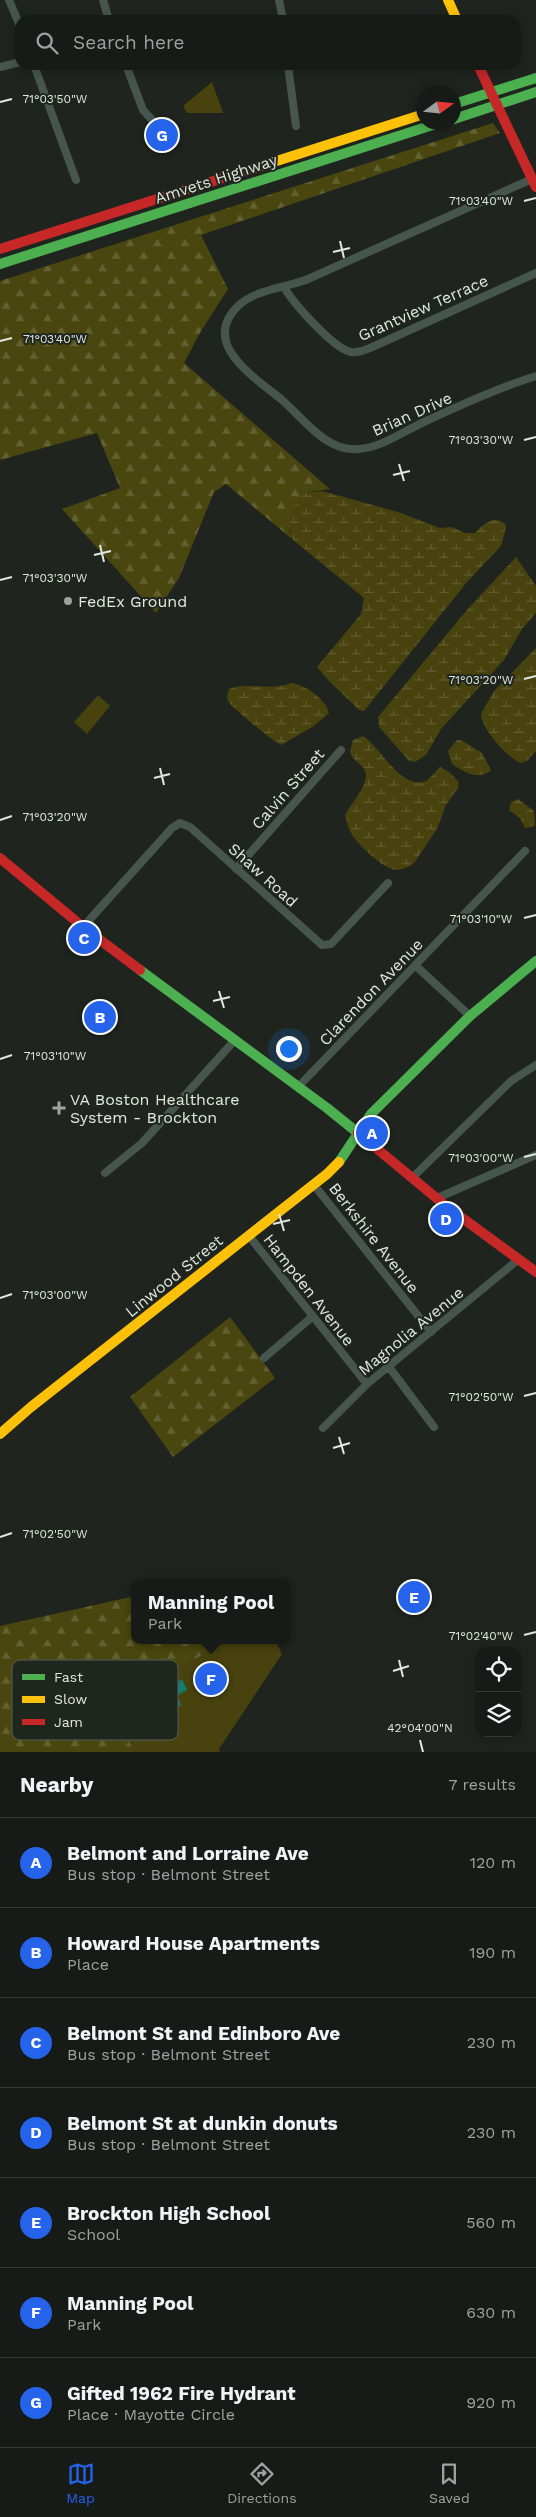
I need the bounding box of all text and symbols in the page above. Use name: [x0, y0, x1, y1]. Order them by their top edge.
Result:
search box: [15, 15, 521, 70]
icon: search: [33, 29, 61, 57]
text: Search here: [73, 31, 184, 54]
north arrow: [416, 85, 461, 130]
text: 71°03'50"W: [23, 92, 88, 106]
pin: G: [146, 116, 178, 154]
street label: Amvets Highway: [152, 150, 280, 208]
text: 71°03'40"W: [449, 194, 513, 208]
street label: Grantview Terrace: [355, 271, 491, 345]
text: 71°03'40"W: [23, 332, 87, 346]
street label: Brian Drive: [369, 388, 455, 440]
text: 71°03'30"W: [449, 433, 514, 447]
text: 71°03'30"W: [23, 571, 88, 585]
place label: FedEx Ground: [78, 592, 187, 611]
marker: FedEx Ground: [62, 595, 74, 607]
text: 71°03'20"W: [449, 673, 514, 687]
street label: Calvin Street: [248, 745, 328, 833]
text: 71°03'20"W: [23, 810, 88, 824]
street label: Shaw Road: [224, 839, 302, 911]
text: 71°03'10"W: [450, 912, 513, 926]
pin: C: [68, 919, 100, 957]
street label: Clarendon Avenue: [315, 935, 427, 1049]
pin: B: [84, 998, 116, 1036]
your location: [276, 1036, 302, 1062]
text: 71°03'10"W: [24, 1049, 87, 1063]
place label: VA Boston Healthcare System - Brockton: [70, 1090, 240, 1127]
marker: VA Boston Healthcare System - Brockton: [52, 1101, 66, 1115]
pin: A: [356, 1114, 388, 1152]
text: 71°03'00"W: [448, 1151, 514, 1165]
street label: Berkshire Avenue: [325, 1179, 423, 1297]
pin: D: [430, 1200, 462, 1238]
street label: Hampden Avenue: [259, 1230, 359, 1350]
street label: Linwood Street: [122, 1231, 227, 1321]
street label: Magnolia Avenue: [355, 1283, 467, 1379]
text: 71°03'00"W: [22, 1288, 88, 1302]
text: 71°02'50"W: [448, 1390, 514, 1404]
text: 71°02'50"W: [22, 1527, 88, 1541]
pin: E: [398, 1578, 430, 1616]
popup: [131, 1579, 291, 1644]
text: Manning Pool: [148, 1591, 274, 1614]
text: Park: [148, 1614, 182, 1633]
text: 71°02'40"W: [449, 1629, 514, 1643]
map controls: [476, 1647, 521, 1737]
button: locate: [476, 1647, 521, 1692]
legend: [12, 1660, 178, 1740]
pin: F: [195, 1660, 227, 1698]
text: Fast: [54, 1669, 83, 1685]
text: Slow: [54, 1691, 87, 1707]
button: layers: [476, 1692, 521, 1737]
text: Jam: [54, 1714, 83, 1730]
text: 42°04'00"N: [387, 1721, 453, 1735]
text: Nearby: [20, 1772, 93, 1797]
text: 7 results: [449, 1775, 516, 1794]
text: Belmont and Lorraine Ave: [67, 1842, 309, 1865]
text: A: [31, 1853, 41, 1872]
text: 120 m: [470, 1853, 516, 1872]
text: Bus stop · Belmont Street: [67, 1865, 270, 1884]
text: Howard House Apartments: [67, 1932, 320, 1955]
text: B: [31, 1943, 41, 1962]
text: 190 m: [469, 1943, 516, 1962]
text: Place: [67, 1955, 109, 1974]
text: Belmont St and Edinboro Ave: [67, 2022, 340, 2045]
text: C: [31, 2033, 41, 2052]
text: 230 m: [467, 2033, 516, 2052]
text: Bus stop · Belmont Street: [67, 2045, 270, 2064]
text: Belmont St at dunkin donuts: [67, 2112, 338, 2135]
text: D: [30, 2123, 42, 2142]
text: 230 m: [467, 2123, 516, 2142]
text: Bus stop · Belmont Street: [67, 2135, 270, 2154]
text: Brockton High School: [67, 2202, 270, 2225]
text: E: [31, 2213, 41, 2232]
text: 560 m: [466, 2213, 516, 2232]
text: School: [67, 2225, 120, 2244]
text: Manning Pool: [67, 2292, 194, 2315]
text: F: [31, 2303, 41, 2322]
text: 630 m: [466, 2303, 516, 2322]
text: Park: [67, 2315, 101, 2334]
text: Gifted 1962 Fire Hydrant: [67, 2382, 296, 2405]
text: G: [30, 2393, 42, 2412]
text: 920 m: [466, 2393, 516, 2412]
text: Place · Mayotte Circle: [67, 2405, 235, 2424]
tab: Map: [66, 2460, 95, 2506]
tab: Directions: [227, 2460, 297, 2506]
tab: Saved: [429, 2460, 470, 2506]

